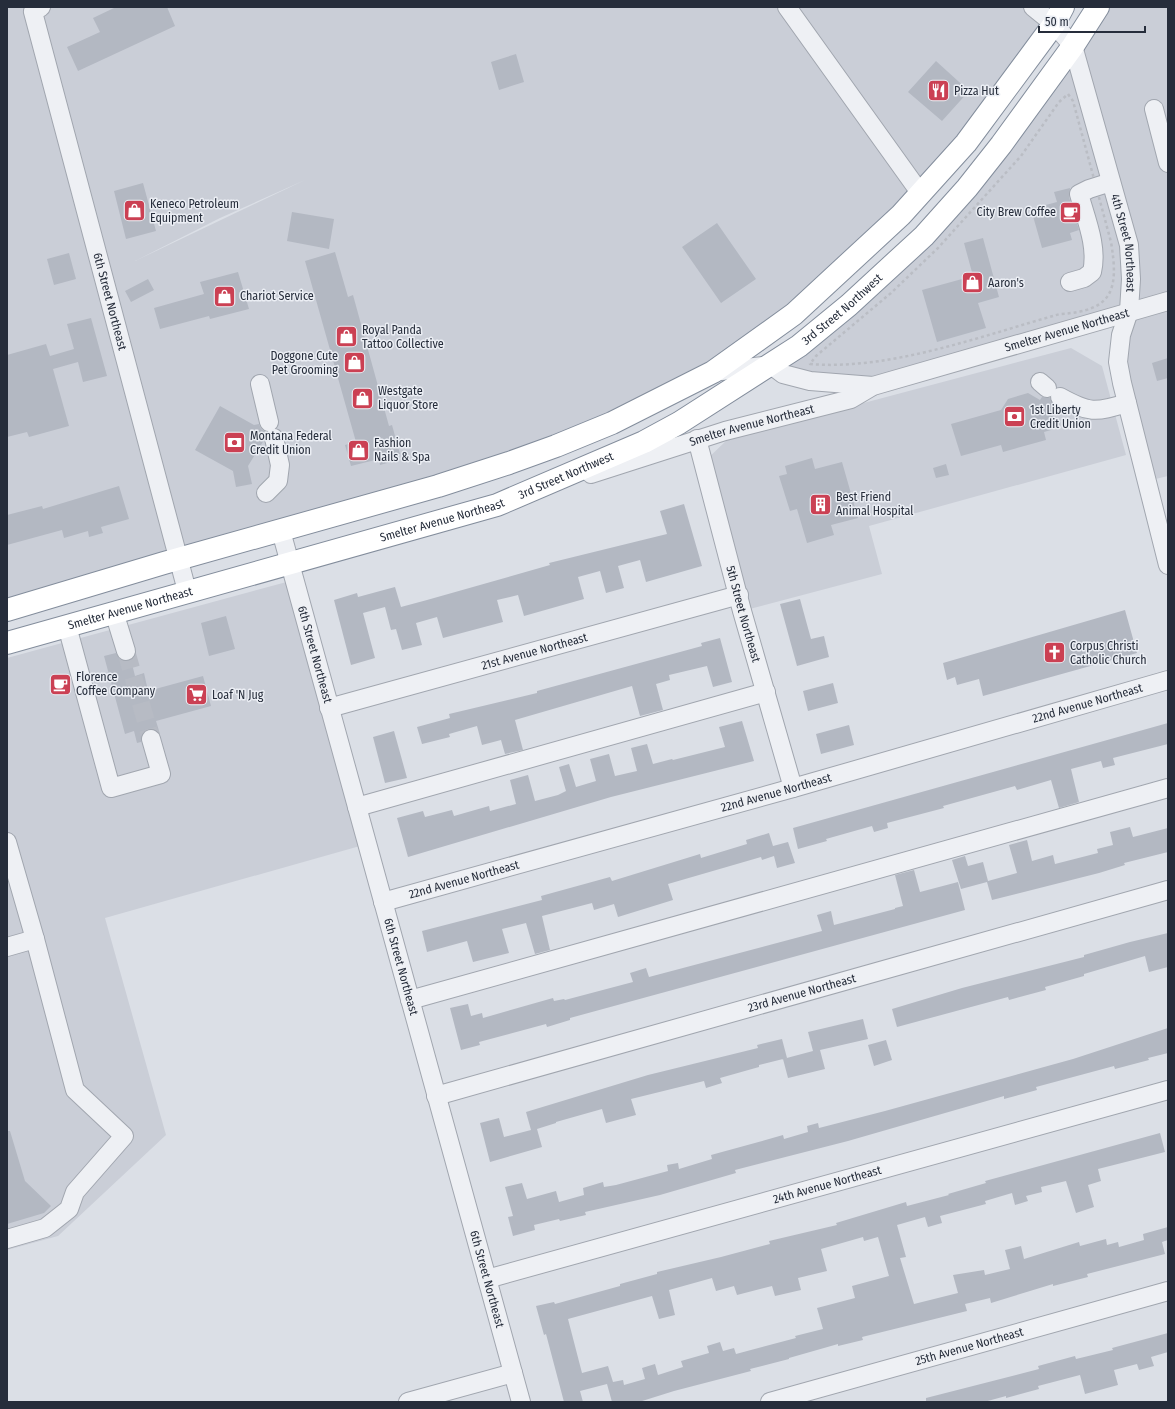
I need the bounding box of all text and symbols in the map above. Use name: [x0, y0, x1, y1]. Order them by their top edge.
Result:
scale bar: [1039, 8, 1145, 34]
text: 50 m: [1045, 15, 1069, 29]
restaurant icon: Pizza Hut: [926, 78, 952, 104]
place label: Pizza Hut: [954, 84, 999, 98]
street label: 4th Street Northeast: [1108, 192, 1138, 293]
place label: Keneco Petroleum Equipment: [150, 197, 239, 225]
shop icon: Keneco Petroleum Equipment: [122, 198, 148, 224]
cafe icon: City Brew Coffee: [1058, 199, 1084, 225]
place label: City Brew Coffee: [977, 205, 1056, 219]
street label: 6th Street Northeast: [90, 251, 130, 352]
shop icon: Aaron's: [959, 270, 985, 296]
street label: 3rd Street Northwest: [799, 271, 885, 348]
place label: Aaron's: [988, 276, 1024, 290]
shop icon: Chariot Service: [212, 283, 238, 309]
place label: Chariot Service: [240, 289, 314, 303]
street label: Smelter Avenue Northeast: [1003, 306, 1131, 355]
place label: Royal Panda Tattoo Collective: [362, 323, 444, 351]
shop icon: Royal Panda Tattoo Collective: [334, 324, 360, 350]
place label: Doggone Cute Pet Grooming: [270, 349, 338, 377]
shop icon: Doggone Cute Pet Grooming: [341, 350, 367, 376]
place label: Westgate Liquor Store: [378, 384, 438, 412]
shop icon: Westgate Liquor Store: [349, 385, 375, 411]
street label: Smelter Avenue Northeast: [688, 402, 816, 449]
place label: 1st Liberty Credit Union: [1030, 403, 1091, 431]
bank icon: 1st Liberty Credit Union: [1002, 404, 1028, 430]
place label: Montana Federal Credit Union: [250, 429, 332, 457]
bank icon: Montana Federal Credit Union: [222, 430, 248, 456]
place label: Fashion Nails & Spa: [374, 436, 430, 464]
shop icon: Fashion Nails & Spa: [346, 437, 372, 463]
street label: 3rd Street Northwest: [516, 449, 616, 502]
place label: Best Friend Animal Hospital: [836, 490, 914, 518]
building icon: Best Friend Animal Hospital: [808, 491, 834, 517]
street label: Smelter Avenue Northeast: [378, 496, 507, 545]
street label: 5th Street Northeast: [723, 564, 763, 664]
street label: Smelter Avenue Northeast: [66, 584, 194, 632]
street label: 6th Street Northeast: [295, 604, 335, 705]
street label: 21st Avenue Northeast: [480, 630, 589, 673]
place label: Corpus Christi Catholic Church: [1070, 639, 1146, 667]
church icon: Corpus Christi Catholic Church: [1041, 640, 1067, 666]
place label: Florence Coffee Company: [76, 670, 156, 698]
cafe icon: Florence Coffee Company: [47, 671, 73, 697]
street label: 22nd Avenue Northeast: [1031, 681, 1144, 726]
supermarket icon: Loaf 'N Jug: [184, 682, 210, 708]
place label: Loaf 'N Jug: [212, 688, 264, 702]
street label: 22nd Avenue Northeast: [719, 770, 833, 815]
street label: 22nd Avenue Northeast: [407, 857, 521, 901]
street label: 6th Street Northeast: [381, 917, 421, 1017]
street label: 23rd Avenue Northeast: [746, 971, 857, 1015]
street label: 24th Avenue Northeast: [771, 1163, 883, 1206]
street label: 6th Street Northeast: [467, 1229, 507, 1329]
street label: 25th Avenue Northeast: [914, 1325, 1025, 1368]

